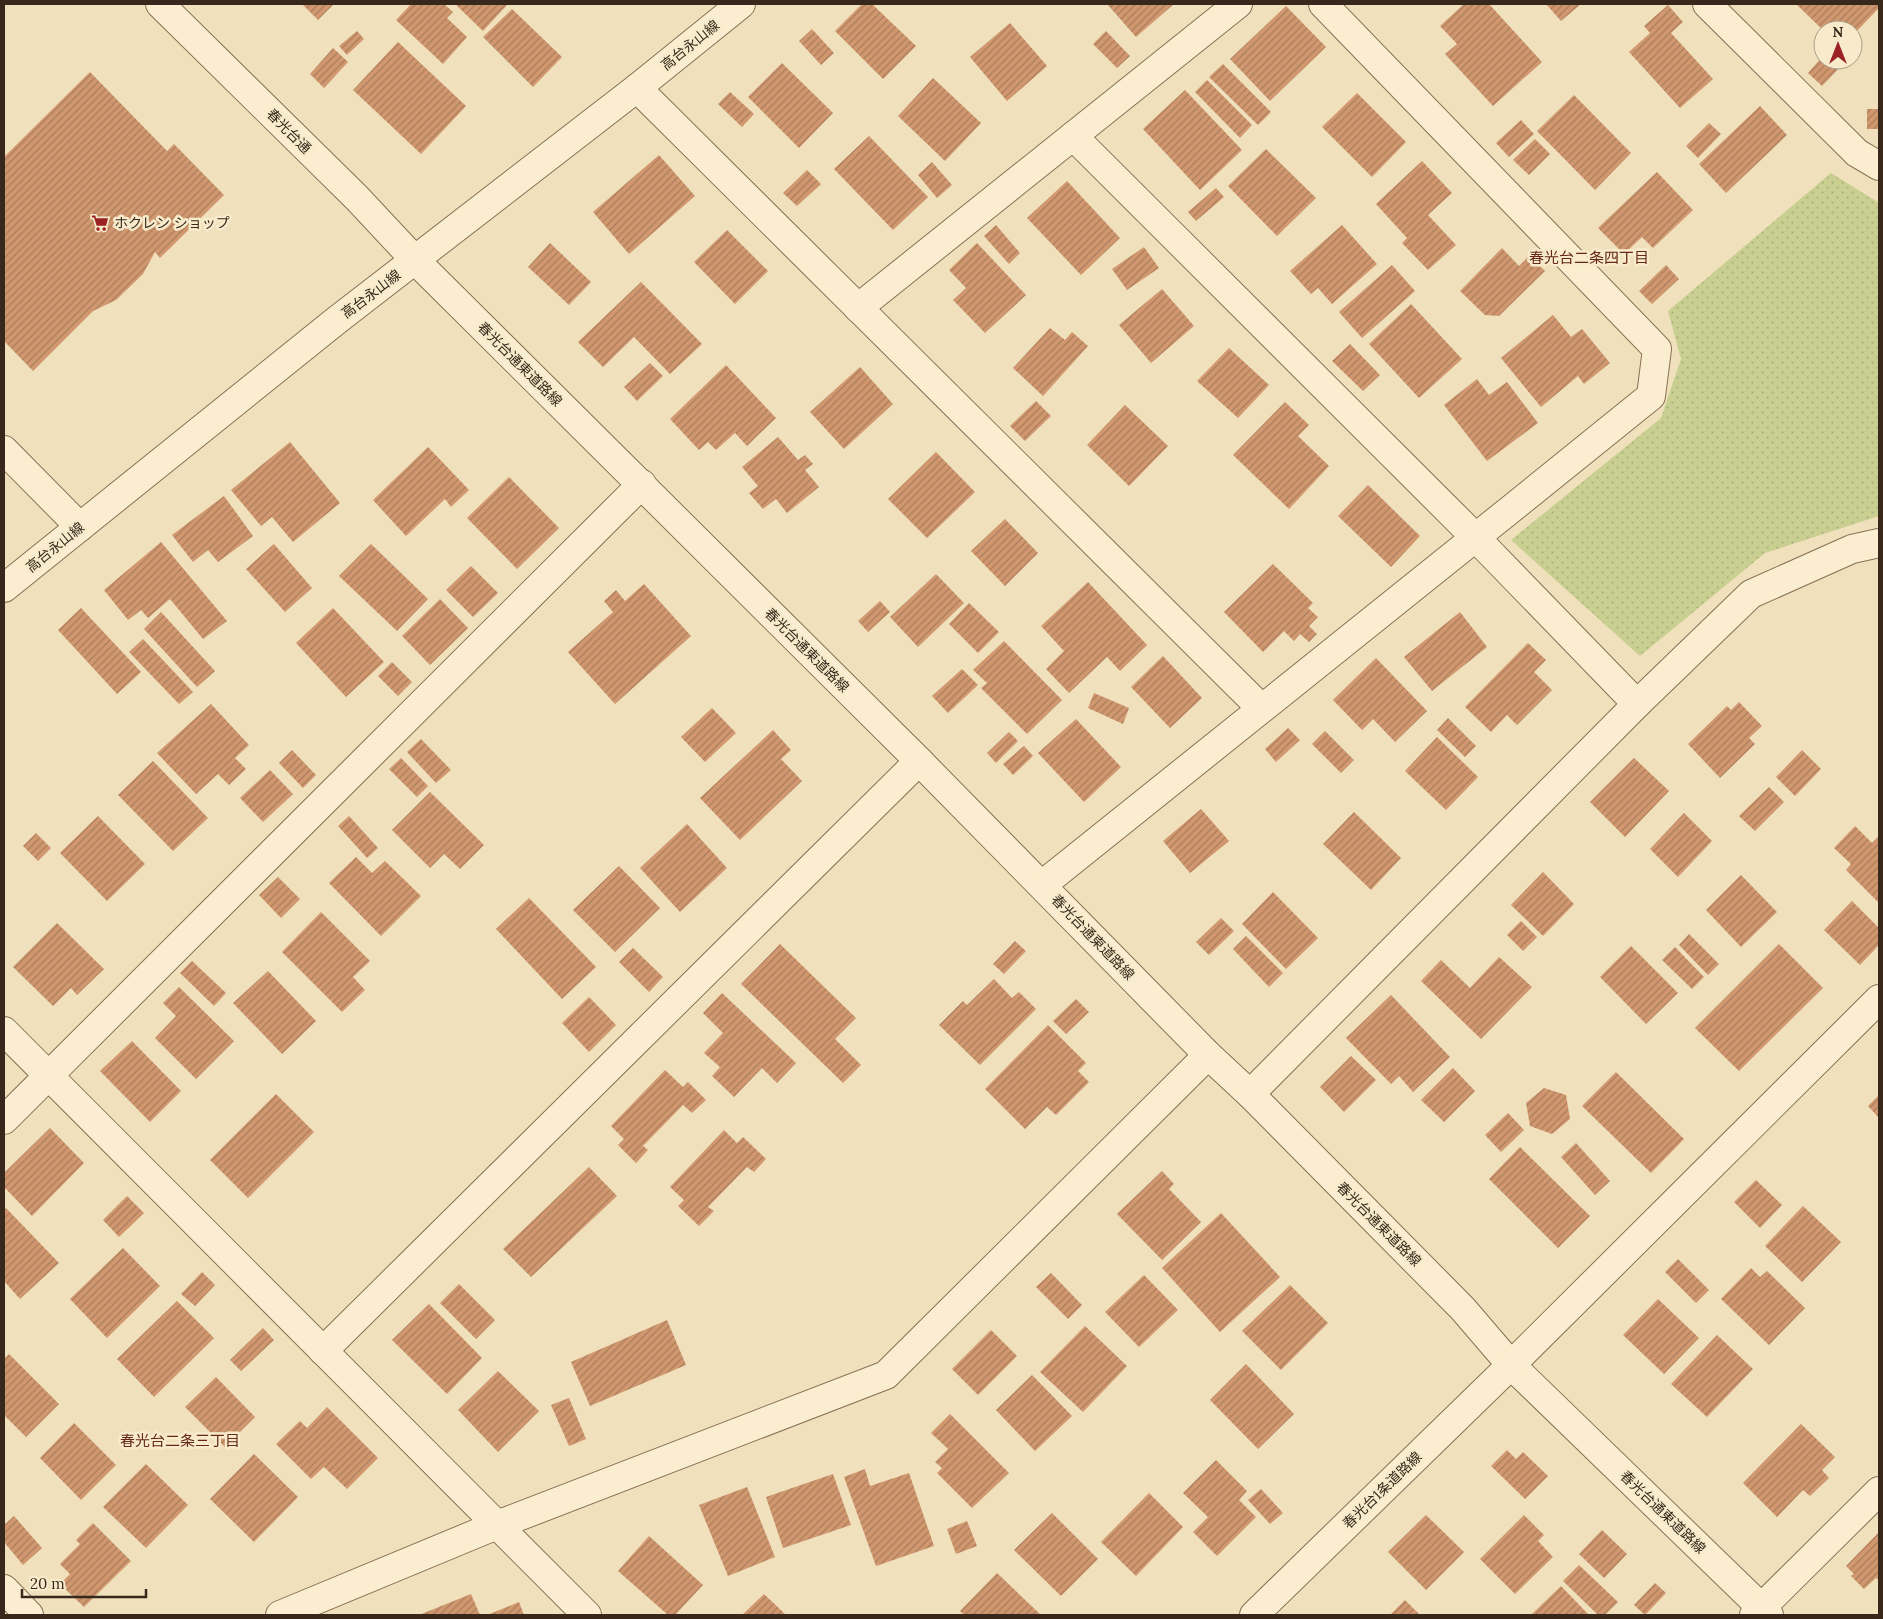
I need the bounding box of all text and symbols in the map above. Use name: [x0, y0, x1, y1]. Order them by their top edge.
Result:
street label: 高台永山線: [657, 16, 723, 74]
north arrow: [1813, 20, 1863, 70]
text: N: [1833, 23, 1844, 41]
street label: 春光台通: [263, 105, 315, 157]
supermarket icon: ホクレン ショップ: [90, 213, 110, 233]
place label: ホクレン ショップ: [114, 214, 230, 232]
district label: 春光台二条四丁目: [1529, 248, 1649, 267]
street label: 高台永山線: [338, 266, 404, 322]
street label: 春光台通東道路線: [474, 318, 566, 410]
street label: 高台永山線: [22, 518, 88, 576]
street label: 春光台通東道路線: [761, 604, 853, 696]
street label: 春光台通東道路線: [1048, 890, 1138, 984]
street label: 春光台通東道路線: [1333, 1178, 1425, 1270]
district label: 春光台二条三丁目: [120, 1431, 240, 1450]
street label: 春光台1条道路線: [1339, 1448, 1425, 1532]
street label: 春光台通東道路線: [1616, 1467, 1710, 1557]
scale bar: [22, 1566, 146, 1598]
text: 20 m: [30, 1574, 65, 1593]

